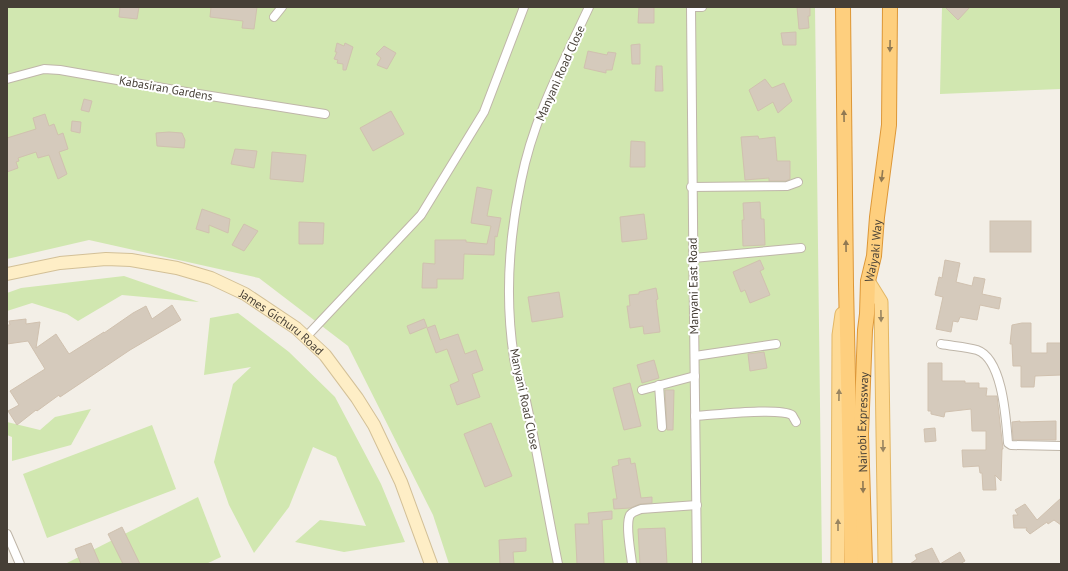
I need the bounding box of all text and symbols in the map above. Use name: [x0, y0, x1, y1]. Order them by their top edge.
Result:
street label: Manyani Road Close: [532, 23, 588, 123]
one-way arrow: [887, 40, 893, 53]
street label: Kabasiran Gardens: [118, 72, 214, 104]
one-way arrow: [841, 109, 847, 122]
one-way arrow: [879, 170, 885, 182]
street label: Waiyaki Way: [861, 219, 884, 284]
street label: Manyani East Road: [685, 238, 701, 334]
one-way arrow: [842, 240, 849, 252]
street label: James Gichuru Road: [236, 285, 327, 358]
one-way arrow: [878, 310, 884, 323]
street label: Manyani Road Close: [507, 347, 543, 451]
street label: Nairobi Expressway: [853, 371, 871, 473]
one-way arrow: [836, 388, 842, 401]
one-way arrow: [880, 440, 886, 453]
one-way arrow: [860, 481, 866, 494]
one-way arrow: [835, 518, 841, 531]

